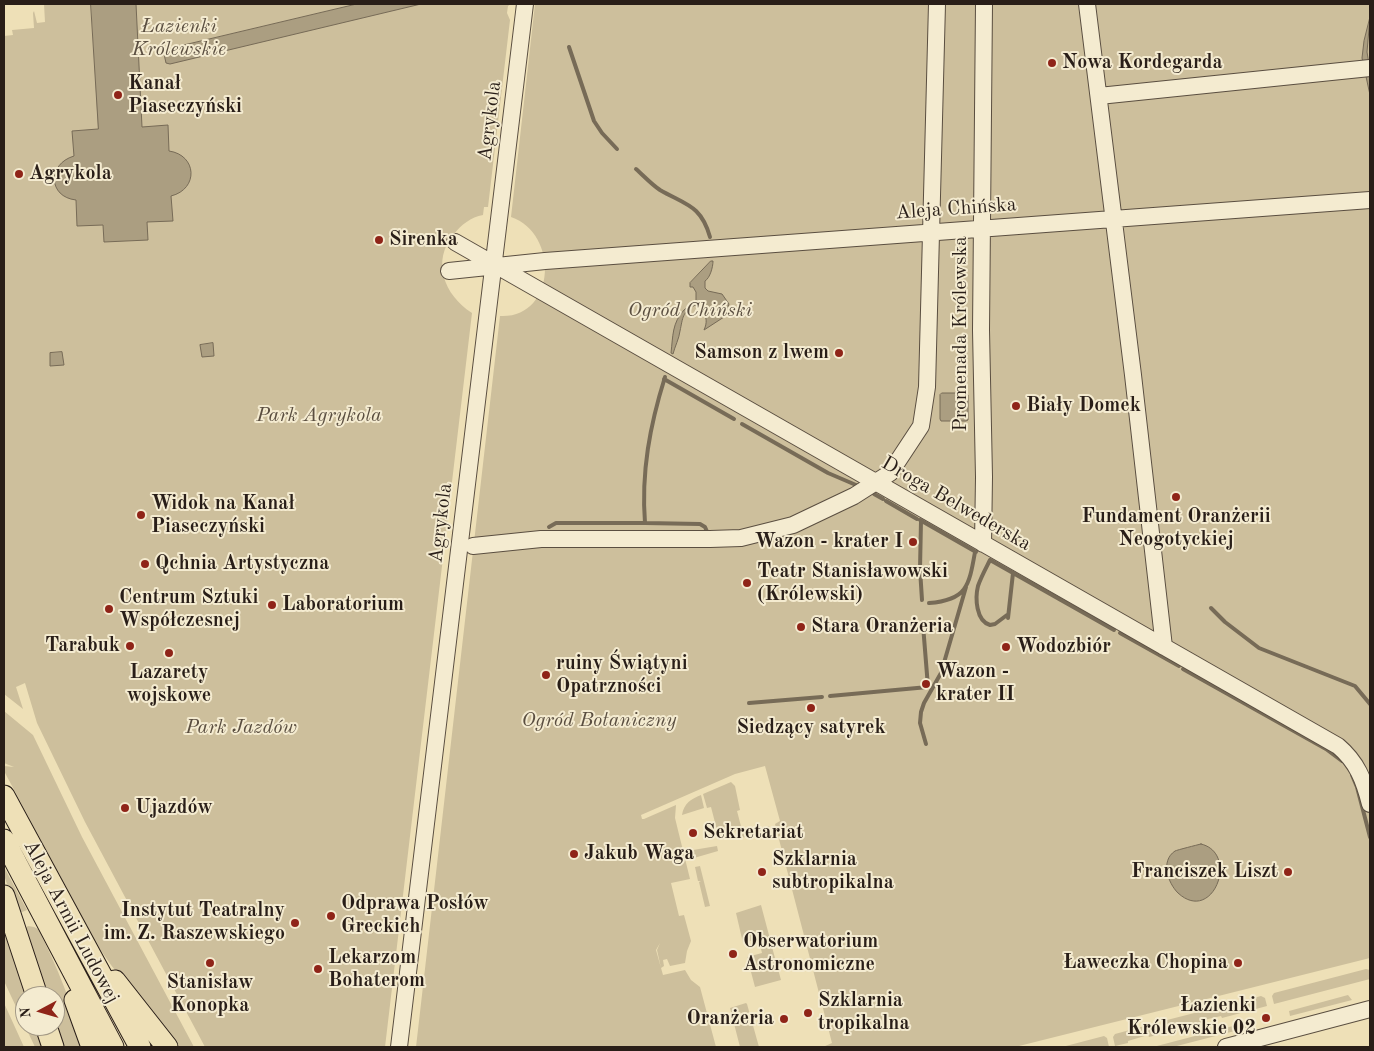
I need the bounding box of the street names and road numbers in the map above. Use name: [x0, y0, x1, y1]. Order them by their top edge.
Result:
street label: Agrykola: [473, 80, 507, 162]
street label: Aleja Chińska: [895, 193, 1017, 225]
street label: Promenada Królewska: [949, 236, 973, 432]
street label: Droga Belwederska: [877, 451, 1035, 557]
street label: Agrykola: [424, 482, 458, 564]
street label: Aleja Armii Ludowej: [18, 836, 124, 1008]

